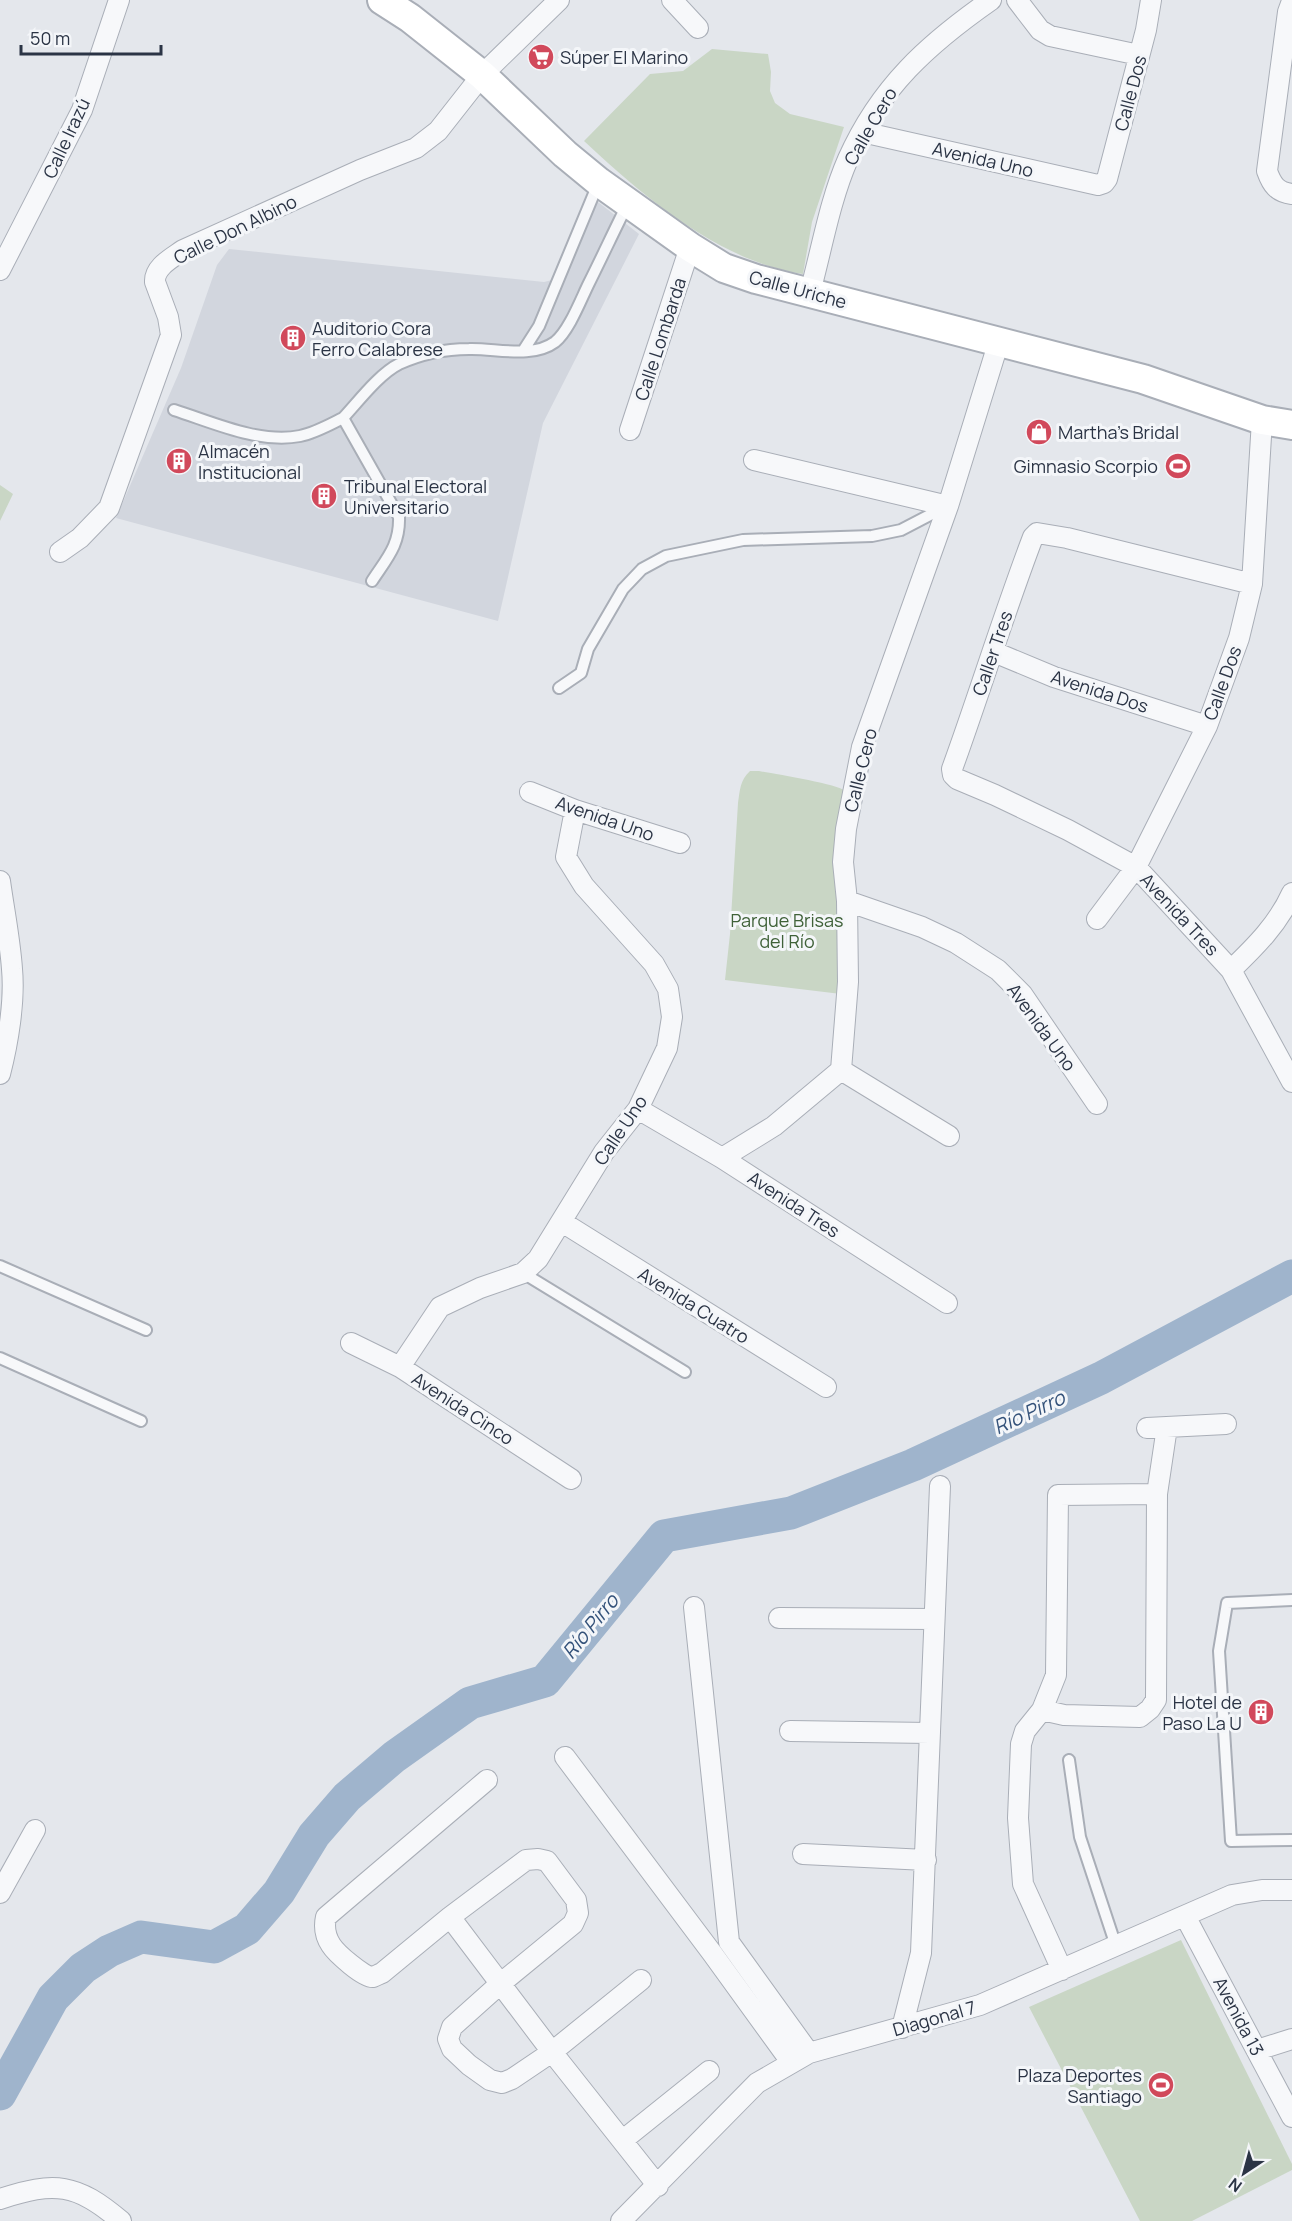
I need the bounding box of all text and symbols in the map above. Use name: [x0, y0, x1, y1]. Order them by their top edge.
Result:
scale bar: [21, 18, 160, 56]
text: 50 m: [30, 26, 70, 50]
supermarket icon: Súper El Marino: [526, 42, 556, 72]
place label: Súper El Marino: [560, 45, 688, 69]
street label: Calle Dos: [1108, 52, 1152, 134]
street label: Calle Cero: [838, 83, 902, 169]
street label: Calle Irazú: [37, 94, 95, 182]
street label: Avenida Uno: [930, 136, 1036, 182]
street label: Calle Don Albino: [169, 189, 301, 269]
street label: Calle Uriche: [747, 264, 849, 314]
street label: Calle Lombarda: [629, 274, 691, 404]
place label: Auditorio Cora Ferro Calabrese: [312, 316, 443, 361]
building icon: Auditorio Cora Ferro Calabrese: [278, 323, 308, 353]
shop icon: Martha's Bridal: [1024, 417, 1054, 447]
place label: Martha's Bridal: [1058, 420, 1179, 444]
place label: Almacén Institucional: [198, 439, 301, 484]
building icon: Almacén Institucional: [164, 446, 194, 476]
sports icon: Gimnasio Scorpio: [1163, 451, 1193, 481]
place label: Gimnasio Scorpio: [1014, 454, 1158, 478]
place label: Tribunal Electoral Universitario: [344, 474, 487, 519]
building icon: Tribunal Electoral Universitario: [309, 481, 339, 511]
street label: Caller Tres: [966, 607, 1018, 699]
street label: Calle Dos: [1197, 642, 1247, 724]
street label: Avenida Dos: [1048, 664, 1152, 718]
street label: Calle Cero: [838, 725, 882, 815]
street label: Avenida Uno: [552, 790, 658, 846]
street label: Avenida Tres: [1135, 867, 1225, 961]
park label: Parque Brisas del Río: [730, 908, 844, 953]
street label: Avenida Uno: [1002, 978, 1082, 1076]
street label: Calle Uno: [588, 1090, 652, 1170]
street label: Avenida Tres: [743, 1165, 845, 1243]
street label: Avenida Cuatro: [634, 1261, 754, 1349]
street label: Avenida Cinco: [407, 1366, 519, 1450]
water label: Río Pirro: [989, 1383, 1070, 1440]
water label: Río Pirro: [556, 1587, 625, 1664]
place label: Hotel de Paso La U: [1162, 1690, 1242, 1735]
building icon: Hotel de Paso La U: [1246, 1697, 1276, 1727]
street label: Avenida 13: [1208, 1972, 1270, 2060]
street label: Diagonal 7: [890, 1995, 978, 2041]
place label: Plaza Deportes Santiago: [1017, 2063, 1142, 2108]
sports icon: Plaza Deportes Santiago: [1146, 2070, 1176, 2100]
north arrow: [1214, 2143, 1274, 2203]
text: N: [1224, 2173, 1246, 2197]

